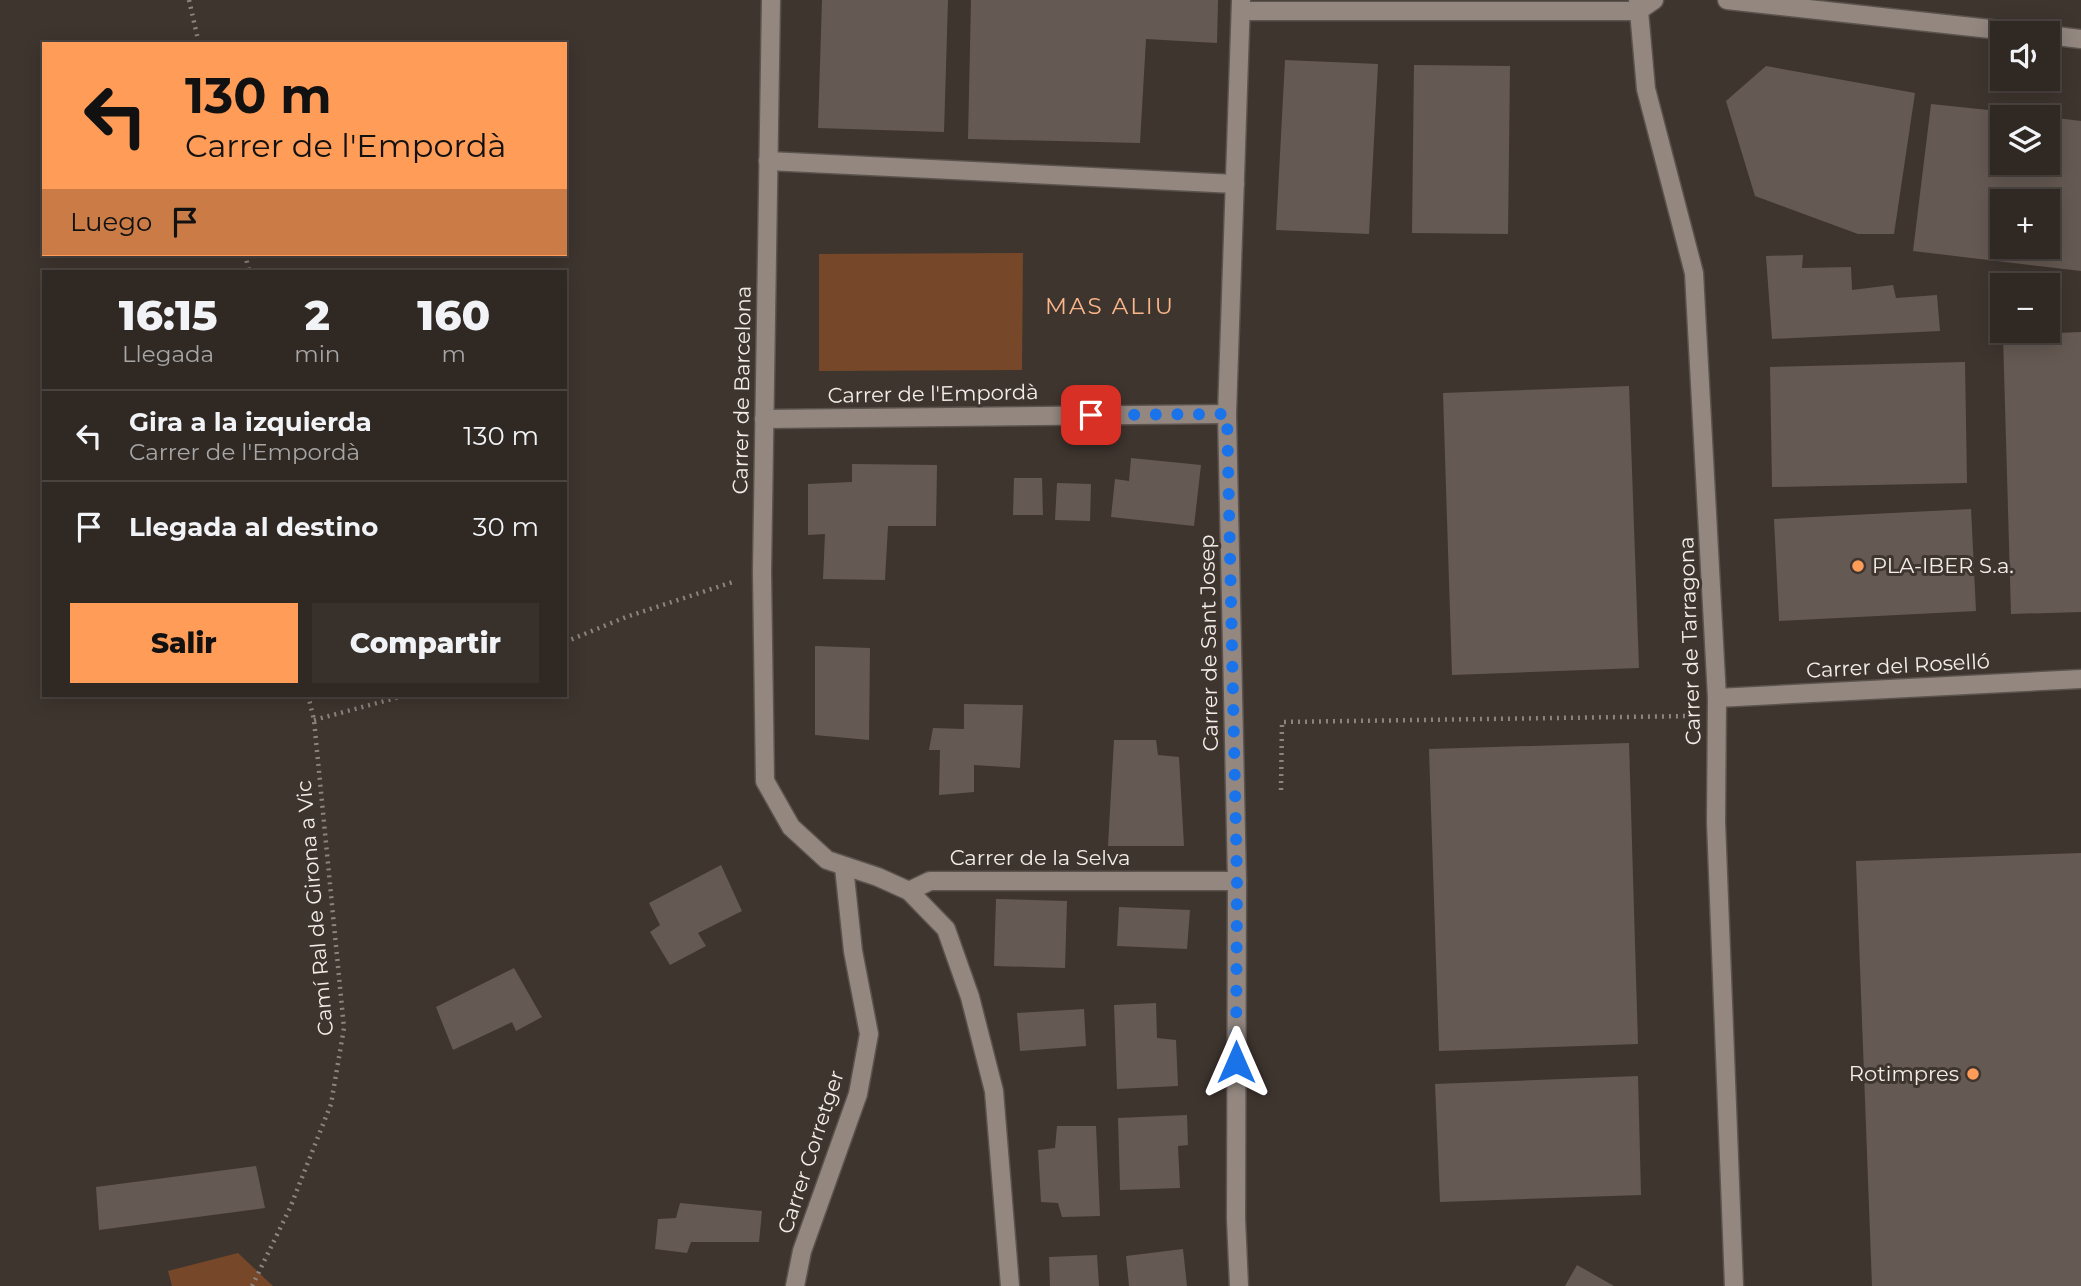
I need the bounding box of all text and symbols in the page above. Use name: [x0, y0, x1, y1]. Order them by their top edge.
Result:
map controls: [1990, 21, 2060, 343]
button: sound: [1990, 21, 2060, 91]
text: 130 m: [185, 66, 332, 125]
icon: left: [70, 70, 161, 161]
button: layers: [1990, 105, 2060, 175]
text: Carrer de l'Empordà: [185, 126, 506, 165]
button: +: [1990, 189, 2060, 259]
icon: arrive: [166, 203, 204, 241]
text: Luego: [70, 206, 152, 238]
button: −: [1990, 273, 2060, 343]
street label: Carrer de Barcelona: [727, 285, 756, 495]
text: 16:15: [119, 289, 217, 341]
text: 2: [305, 289, 330, 341]
text: 160: [417, 289, 490, 341]
district label: MAS ALIU: [1045, 292, 1175, 320]
text: Llegada: [122, 340, 214, 368]
text: min: [294, 340, 340, 368]
text: m: [441, 340, 466, 368]
street label: Carrer de l'Empordà: [827, 379, 1039, 408]
pin: [1061, 385, 1121, 445]
icon: arrive: [1072, 396, 1110, 434]
text: Gira a la izquierda: [129, 406, 372, 438]
icon: left: [70, 417, 108, 455]
text: 130 m: [463, 420, 539, 452]
text: Carrer de l'Empordà: [129, 438, 360, 466]
icon: arrive: [70, 508, 108, 546]
text: Llegada al destino: [129, 511, 378, 543]
text: 30 m: [473, 511, 539, 543]
street label: Carrer de Sant Josep: [1194, 534, 1223, 752]
street label: Carrer de Tarragona: [1673, 536, 1706, 746]
place label: PLA-IBER S.a.: [1872, 553, 2014, 578]
marker: PLA-IBER S.a.: [1850, 558, 1866, 574]
button: Salir: [70, 603, 298, 683]
button: Compartir: [312, 603, 539, 683]
street label: Carrer del Roselló: [1805, 648, 1990, 683]
street label: Camí Ral de Girona a Vic: [291, 779, 338, 1037]
street label: Carrer de la Selva: [950, 845, 1130, 870]
position arrow: [1199, 1025, 1273, 1099]
place label: Rotimpres: [1849, 1061, 1959, 1086]
marker: Rotimpres: [1965, 1066, 1981, 1082]
street label: Carrer Corretger: [772, 1067, 849, 1237]

